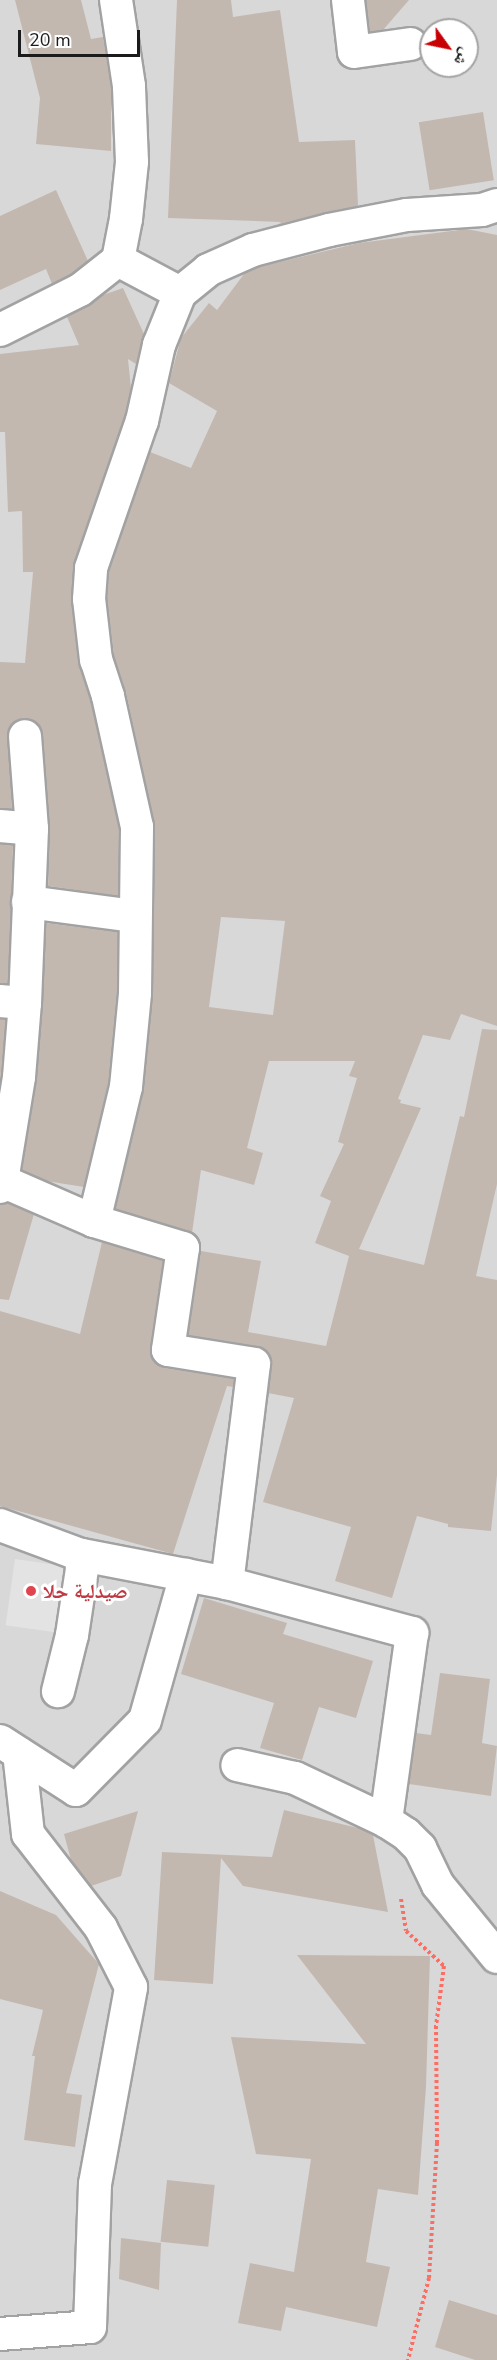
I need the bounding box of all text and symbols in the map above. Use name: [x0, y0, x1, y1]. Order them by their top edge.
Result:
scale bar: [21, 18, 142, 56]
north arrow: [419, 18, 479, 78]
text: 20 m: [29, 28, 71, 52]
text: ش: [449, 44, 476, 70]
place label: صيدلية حلا: [43, 1579, 128, 1603]
marker: صيدلية حلا: [24, 1584, 38, 1598]

